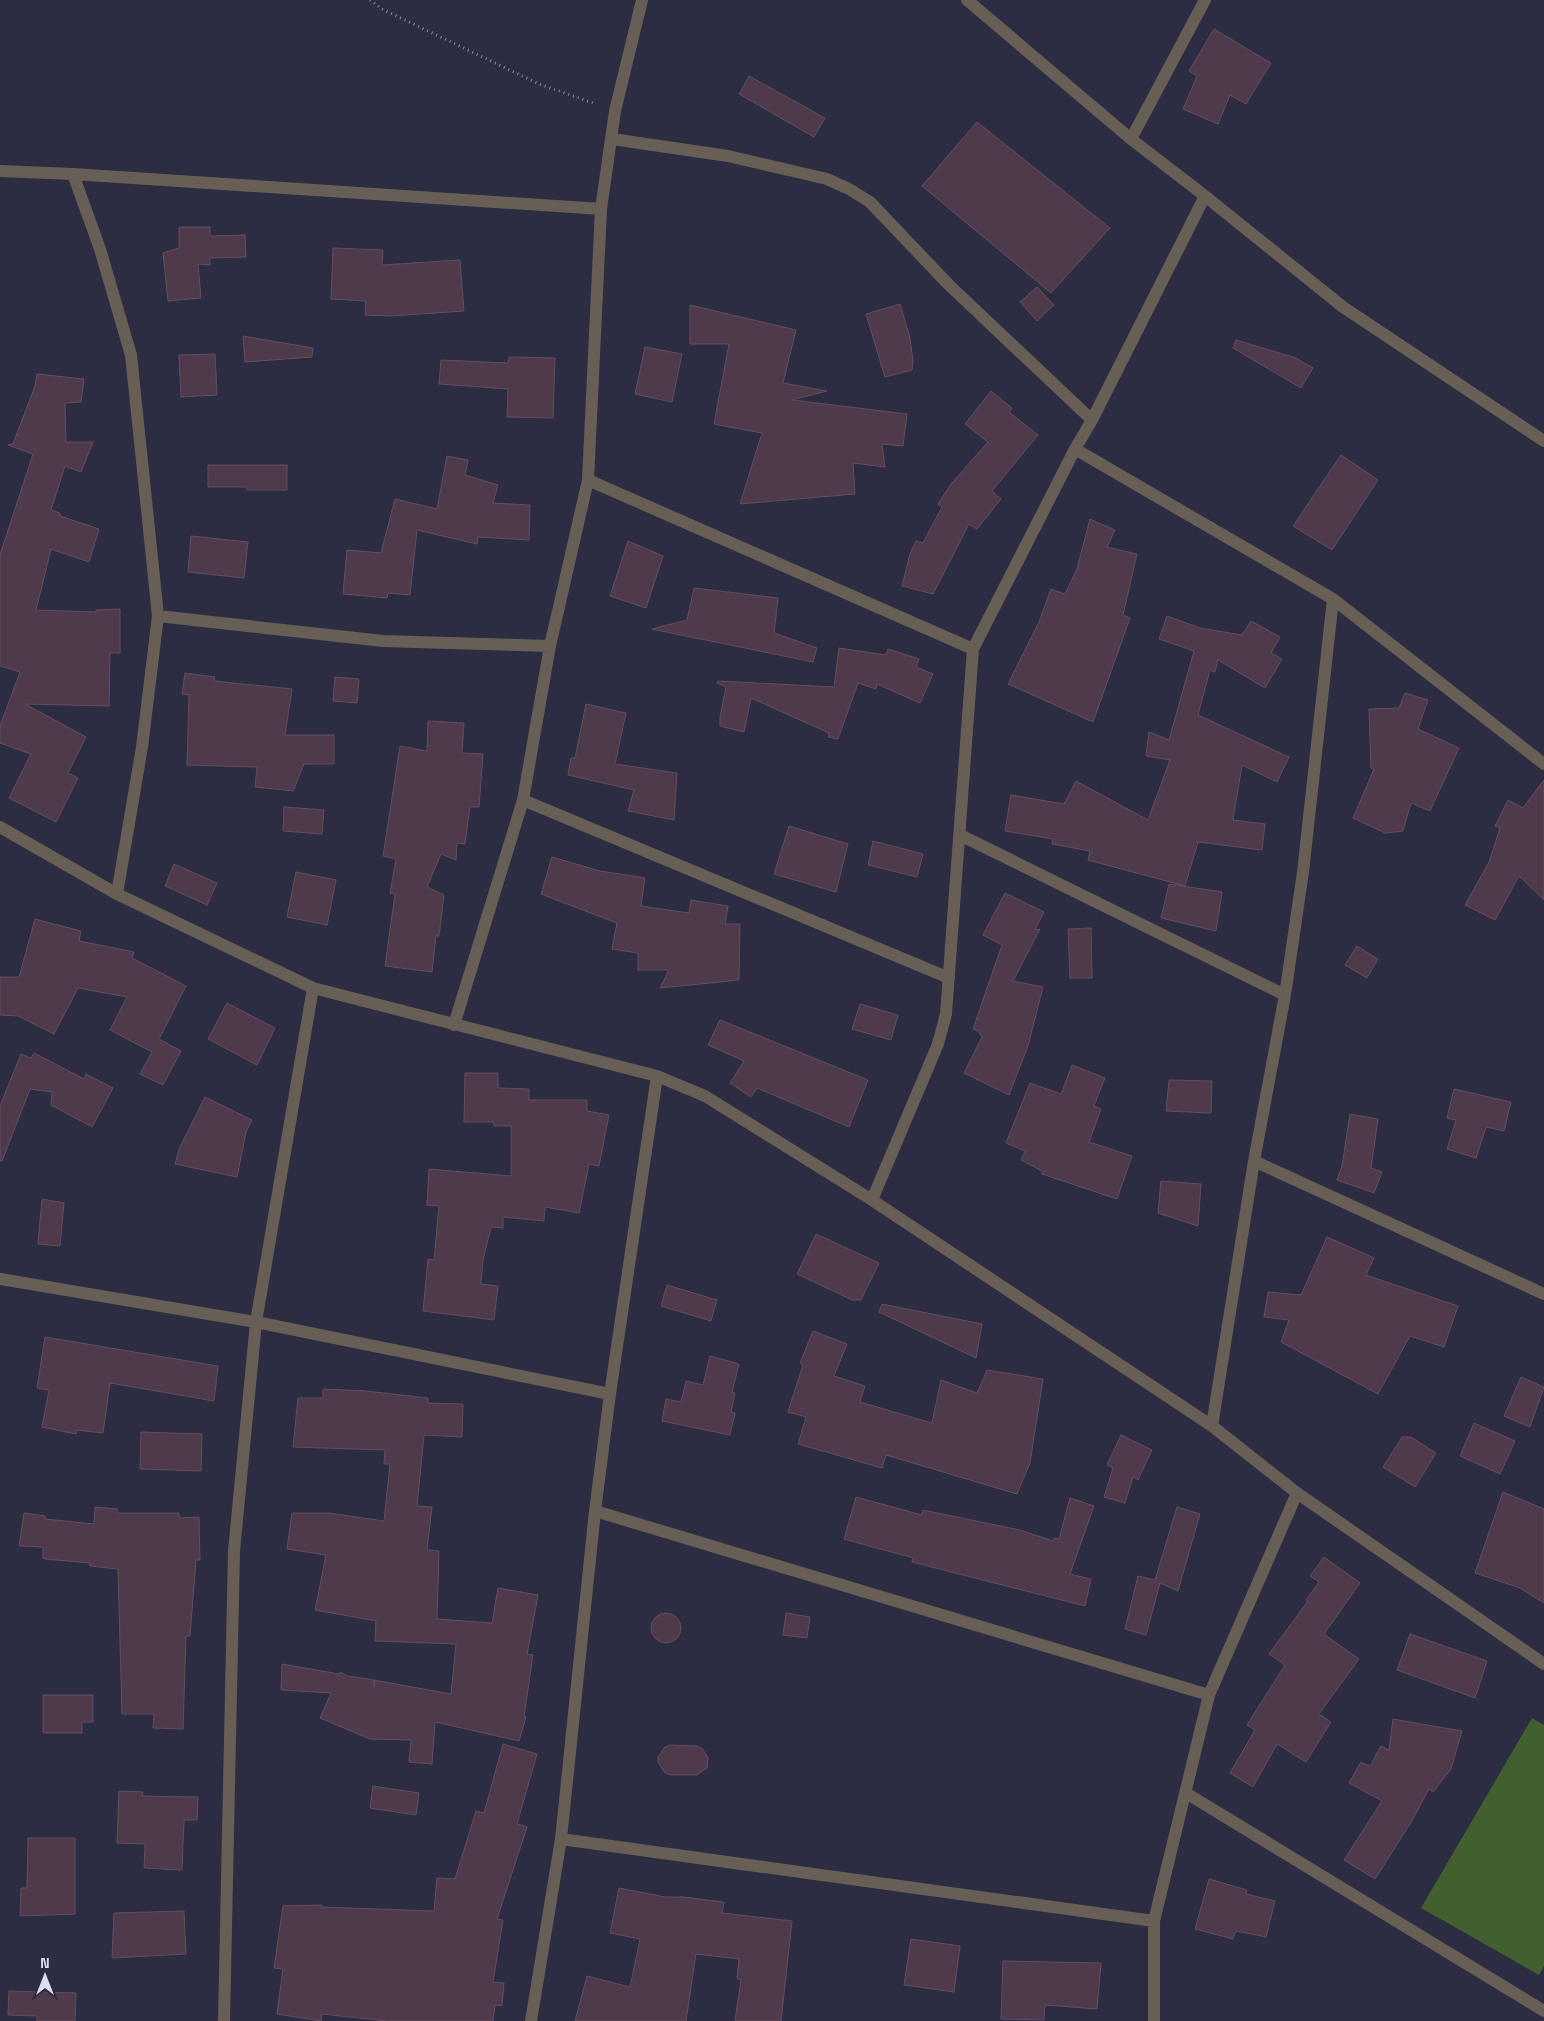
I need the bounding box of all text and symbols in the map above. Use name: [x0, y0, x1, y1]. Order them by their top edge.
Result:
north arrow: [20, 1951, 70, 2001]
text: N: [40, 1954, 50, 1972]

